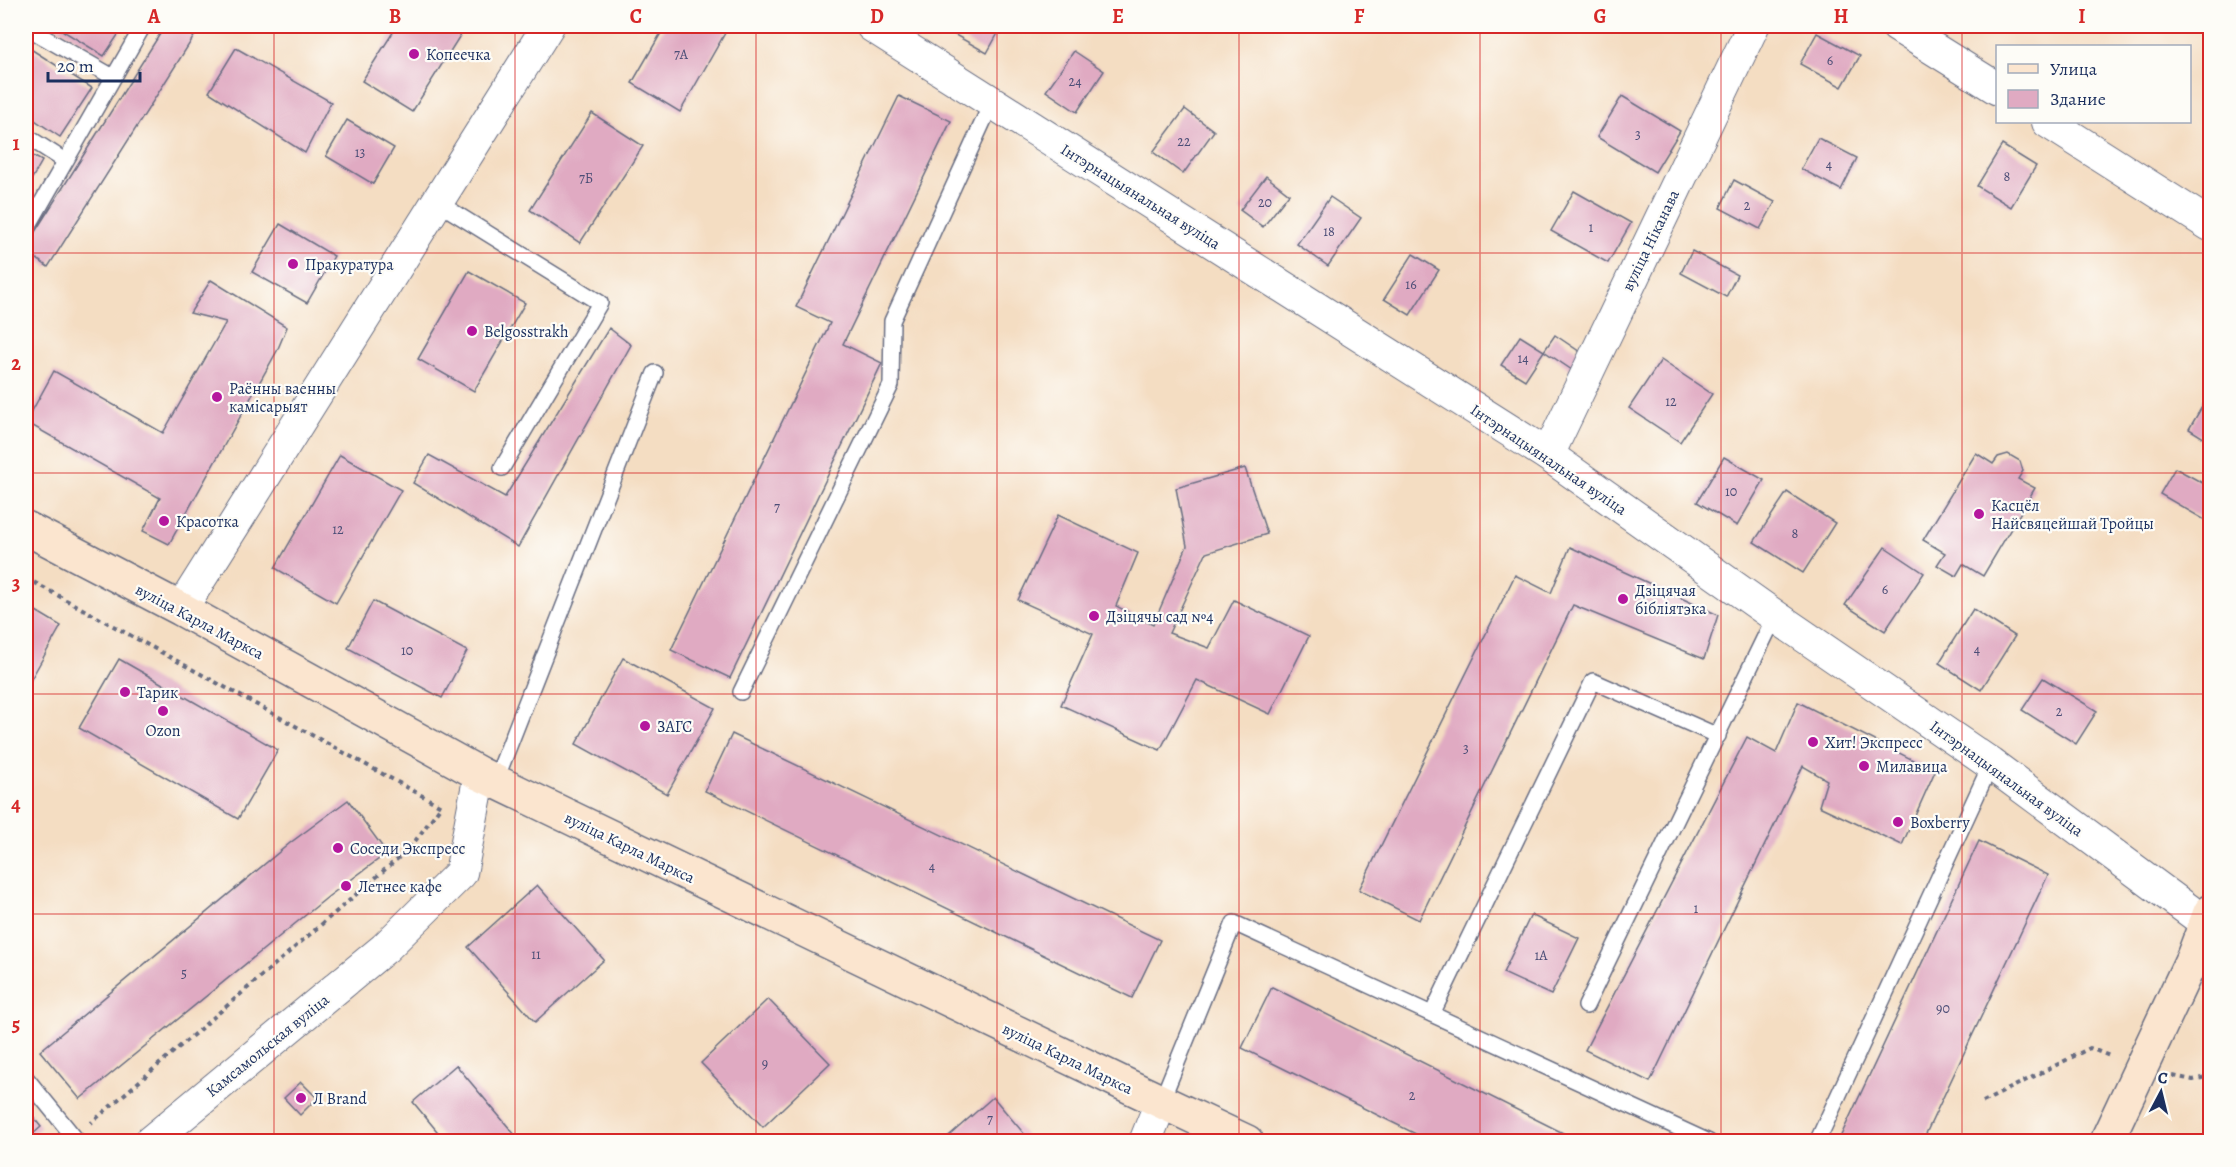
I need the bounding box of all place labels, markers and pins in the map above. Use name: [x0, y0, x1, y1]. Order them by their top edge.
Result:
place label: Копеечка: [426, 44, 491, 66]
marker: Копеечка: [407, 47, 421, 61]
place label: Пракуратура: [305, 254, 394, 276]
marker: Пракуратура: [286, 257, 300, 271]
place label: Belgosstrakh: [484, 321, 569, 343]
marker: Belgosstrakh: [465, 324, 479, 338]
place label: Раённы ваенны камісарыят: [229, 378, 336, 418]
marker: Раённы ваенны камісарыят: [210, 390, 224, 404]
place label: Касцёл Найсвяцейшай Тройцы: [1991, 495, 2154, 535]
marker: Касцёл Найсвяцейшай Тройцы: [1972, 507, 1986, 521]
place label: Красотка: [176, 511, 240, 533]
marker: Красотка: [157, 514, 171, 528]
place label: Дзіцячая бібліятэка: [1635, 580, 1707, 620]
marker: Дзіцячая бібліятэка: [1616, 592, 1630, 606]
place label: Дзіцячы сад №4: [1106, 606, 1213, 628]
marker: Дзіцячы сад №4: [1087, 609, 1101, 623]
place label: Тарик: [137, 682, 178, 704]
marker: Тарик: [118, 685, 132, 699]
marker: Ozon: [156, 704, 170, 718]
place label: ЗАГС: [657, 716, 692, 738]
marker: ЗАГС: [638, 719, 652, 733]
place label: Ozon: [145, 720, 181, 742]
place label: Хит! Экспресс: [1825, 732, 1923, 754]
marker: Хит! Экспресс: [1806, 735, 1820, 749]
place label: Милавица: [1876, 756, 1948, 778]
marker: Милавица: [1857, 759, 1871, 773]
place label: Boxberry: [1910, 812, 1970, 834]
marker: Boxberry: [1891, 815, 1905, 829]
place label: Соседи Экспресс: [350, 838, 465, 860]
marker: Соседи Экспресс: [331, 841, 345, 855]
place label: Летнее кафе: [358, 876, 442, 898]
marker: Летнее кафе: [339, 879, 353, 893]
place label: Л Brand: [313, 1088, 367, 1110]
marker: Л Brand: [294, 1091, 308, 1105]

